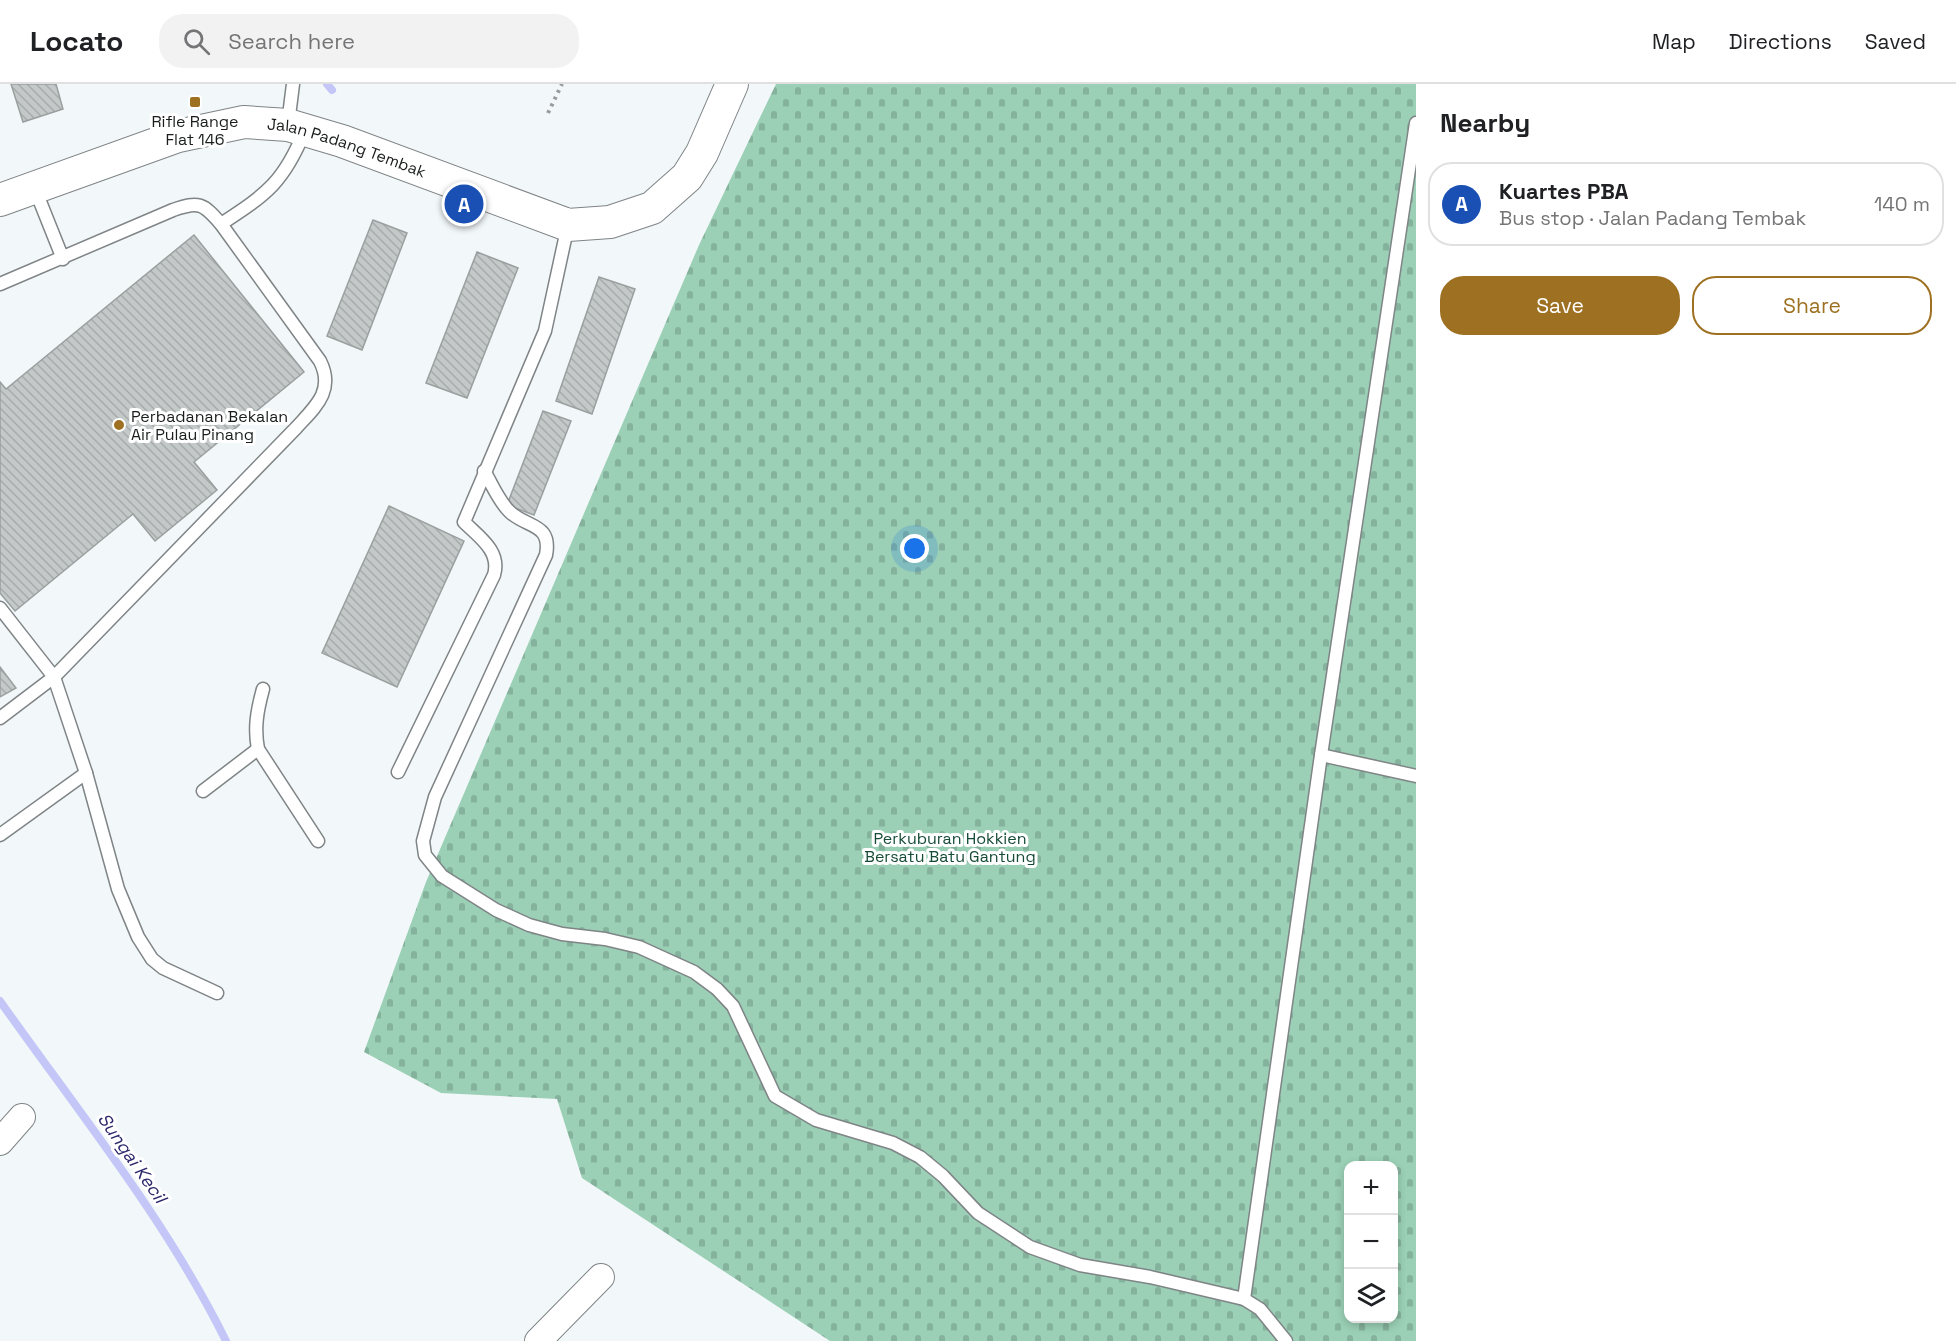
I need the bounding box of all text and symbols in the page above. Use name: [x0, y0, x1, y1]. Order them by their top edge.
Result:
search box: [159, 14, 579, 68]
text: Locato: [30, 23, 123, 59]
icon: search: [180, 25, 213, 58]
text: Search here: [228, 27, 355, 55]
text: Map: [1652, 28, 1696, 55]
text: Directions: [1729, 28, 1832, 55]
text: Saved: [1865, 28, 1926, 55]
marker: Rifle Range Flat 146: [188, 95, 202, 109]
text: Nearby: [1440, 106, 1530, 140]
place label: Rifle Range Flat 146: [151, 111, 239, 150]
street label: Jalan Padang Tembak: [266, 114, 429, 182]
text: Kuartes PBA: [1499, 177, 1629, 205]
pin: A: [444, 182, 484, 226]
text: A: [1455, 191, 1468, 217]
text: 140 m: [1874, 191, 1930, 217]
text: Bus stop · Jalan Padang Tembak: [1499, 205, 1806, 231]
button: Save: [1440, 276, 1680, 335]
button: Share: [1692, 276, 1932, 335]
place label: Perbadanan Bekalan Air Pulau Pinang: [131, 406, 288, 445]
marker: Perbadanan Bekalan Air Pulau Pinang: [112, 418, 126, 432]
your location: [900, 534, 929, 563]
park label: Perkuburan Hokkien Bersatu Batu Gantung: [864, 828, 1036, 867]
water label: Sungai Kecil: [93, 1108, 173, 1209]
map controls: [1344, 1161, 1398, 1323]
button: +: [1344, 1161, 1398, 1215]
button: −: [1344, 1215, 1398, 1269]
button: layers: [1344, 1269, 1398, 1323]

